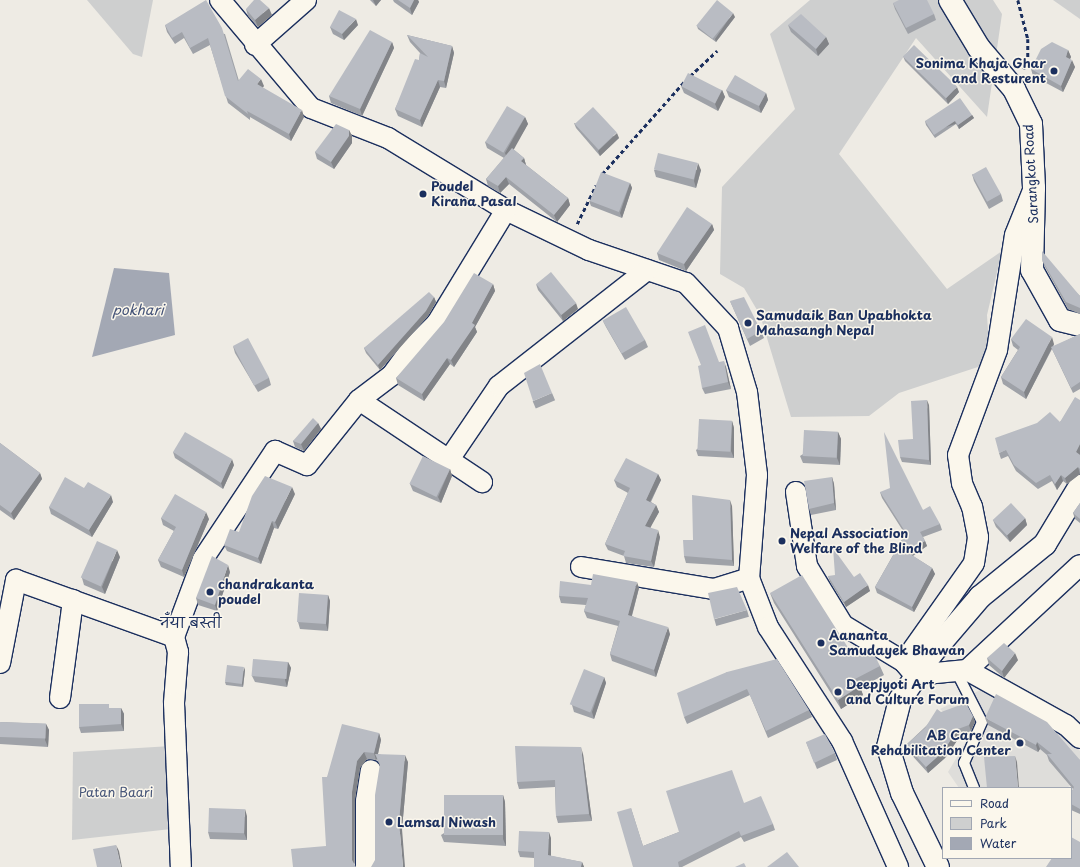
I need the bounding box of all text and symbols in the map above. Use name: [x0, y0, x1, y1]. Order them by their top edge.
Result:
place label: Sonima Khaja Ghar and Resturent: [915, 56, 1046, 87]
marker: Sonima Khaja Ghar and Resturent: [1049, 66, 1059, 76]
street label: Sarangkot Road: [1021, 123, 1041, 225]
place label: Poudel Kirana Pasal: [431, 179, 516, 210]
marker: Poudel Kirana Pasal: [418, 189, 428, 199]
water label: pokhari: [112, 302, 164, 318]
place label: Samudaik Ban Upabhokta Mahasangh Nepal: [756, 308, 931, 339]
marker: Samudaik Ban Upabhokta Mahasangh Nepal: [743, 318, 753, 328]
place label: Nepal Association Welfare of the Blind: [790, 526, 924, 557]
marker: Nepal Association Welfare of the Blind: [777, 536, 787, 546]
place label: chandrakanta poudel: [218, 577, 314, 608]
marker: chandrakanta poudel: [205, 587, 215, 597]
district label: नँया बस्ती: [160, 615, 222, 631]
place label: Aananta Samudayek Bhawan: [829, 628, 965, 659]
marker: Aananta Samudayek Bhawan: [816, 638, 826, 648]
place label: Deepjyoti Art and Culture Forum: [846, 677, 970, 708]
marker: Deepjyoti Art and Culture Forum: [833, 687, 843, 697]
place label: AB Care and Rehabilitation Center: [870, 728, 1011, 759]
marker: AB Care and Rehabilitation Center: [1014, 737, 1026, 749]
park label: Patan Baari: [78, 784, 154, 800]
legend: [942, 787, 1072, 859]
text: Road: [980, 794, 1009, 812]
place label: Lamsal Niwash: [397, 814, 496, 830]
text: Park: [980, 814, 1007, 832]
marker: Lamsal Niwash: [384, 817, 394, 827]
text: Water: [980, 834, 1016, 852]

